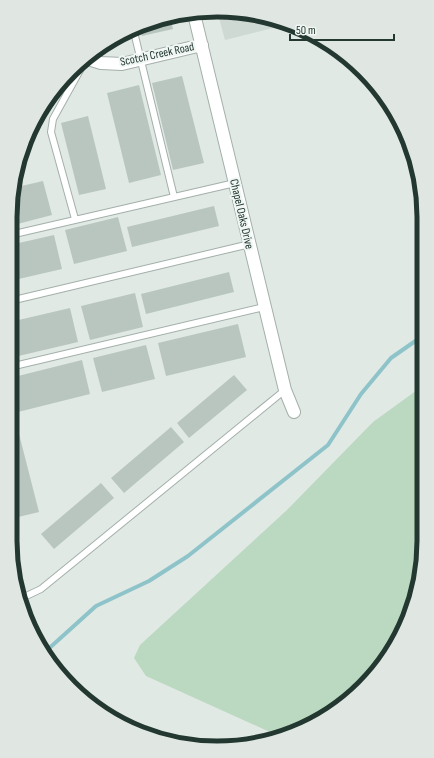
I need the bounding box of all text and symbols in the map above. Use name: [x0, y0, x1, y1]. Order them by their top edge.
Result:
scale bar: [290, 16, 394, 42]
text: 50 m: [296, 23, 316, 38]
street label: Scotch Creek Road: [119, 39, 196, 70]
street label: Chapel Oaks Drive: [226, 178, 257, 251]

